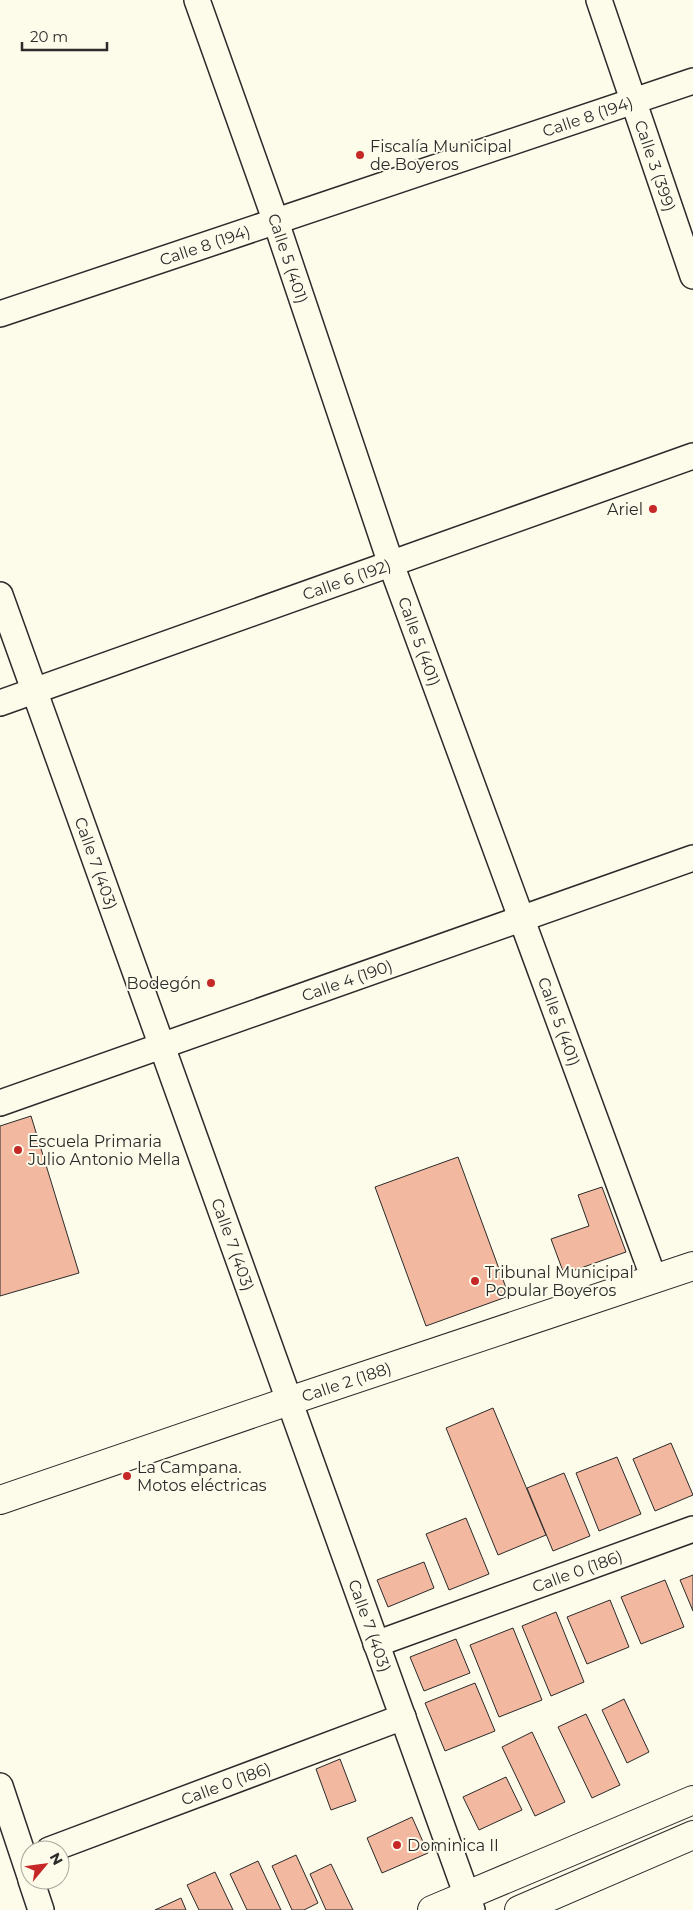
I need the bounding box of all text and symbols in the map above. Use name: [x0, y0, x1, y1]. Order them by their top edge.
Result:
scale bar: [22, 20, 108, 52]
text: 20 m: [30, 27, 68, 46]
street label: Calle 8 (194): [540, 93, 636, 141]
street label: Calle 3 (399): [631, 118, 679, 214]
place label: Fiscalía Municipal de Boyeros: [370, 137, 512, 174]
marker: Fiscalía Municipal de Boyeros: [354, 149, 366, 161]
street label: Calle 5 (401): [264, 211, 312, 306]
street label: Calle 8 (194): [157, 222, 253, 270]
place label: Ariel: [607, 500, 643, 519]
marker: Ariel: [647, 503, 659, 515]
street label: Calle 6 (192): [300, 555, 394, 604]
street label: Calle 5 (401): [394, 594, 444, 689]
street label: Calle 7 (403): [70, 815, 121, 912]
street label: Calle 4 (190): [299, 956, 395, 1006]
place label: Bodegón: [127, 974, 201, 993]
street label: Calle 5 (401): [534, 975, 584, 1069]
marker: Bodegón: [205, 977, 217, 989]
place label: Escuela Primaria Julio Antonio Mella: [27, 1132, 180, 1169]
marker: Escuela Primaria Julio Antonio Mella: [12, 1144, 24, 1156]
street label: Calle 7 (403): [207, 1196, 258, 1294]
place label: Tribunal Municipal Popular Boyeros: [485, 1263, 634, 1300]
marker: Tribunal Municipal Popular Boyeros: [469, 1275, 481, 1287]
street label: Calle 2 (188): [299, 1358, 394, 1406]
place label: La Campana. Motos eléctricas: [137, 1458, 267, 1495]
marker: La Campana. Motos eléctricas: [121, 1470, 133, 1482]
street label: Calle 0 (186): [530, 1546, 625, 1597]
street label: Calle 7 (403): [344, 1577, 395, 1675]
street label: Calle 0 (186): [179, 1758, 274, 1809]
place label: Dominica II: [407, 1836, 499, 1855]
marker: Dominica II: [391, 1839, 403, 1851]
north arrow: [20, 1840, 70, 1890]
text: N: [46, 1849, 67, 1868]

